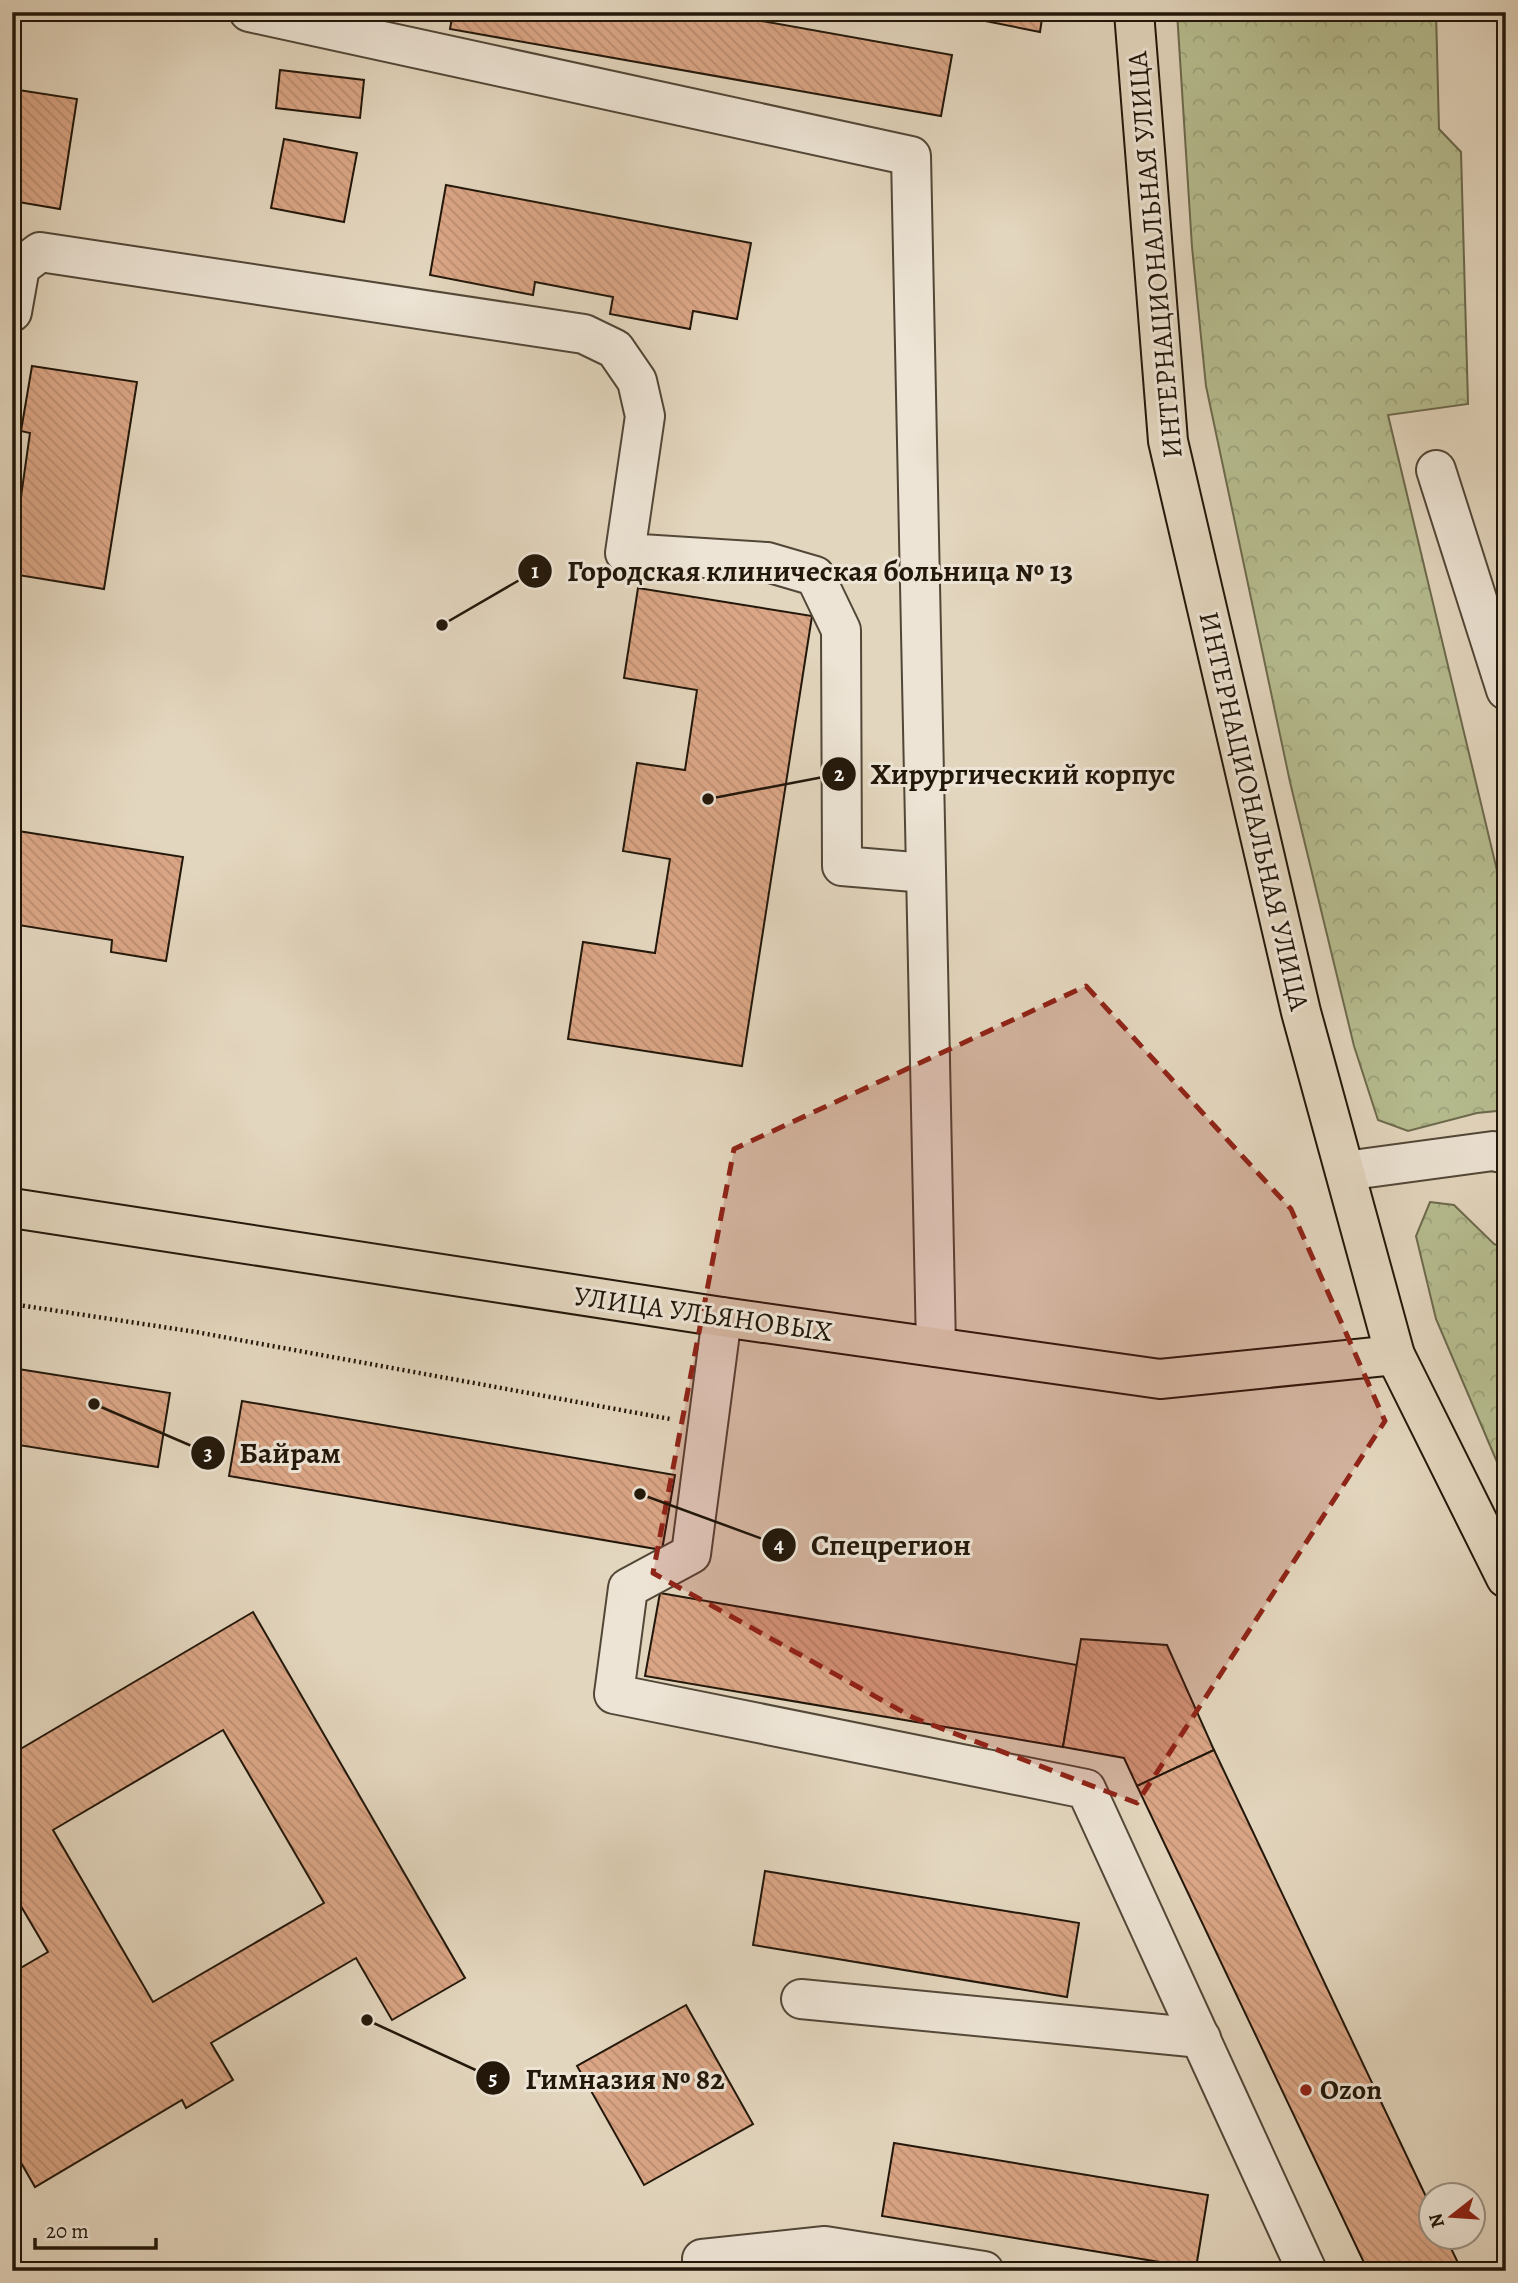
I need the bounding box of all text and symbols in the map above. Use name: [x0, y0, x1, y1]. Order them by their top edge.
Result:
street label: ИНТЕРНАЦИОНАЛЬНАЯ УЛИЦА: [1118, 49, 1192, 460]
callout: Городская клиническая больница № 13: [518, 545, 1087, 596]
text: Городская клиническая больница № 13: [567, 551, 1073, 591]
text: 1: [531, 557, 539, 585]
street label: ИНТЕРНАЦИОНАЛЬНАЯ УЛИЦА: [1190, 608, 1319, 1015]
callout: Хирургический корпус: [822, 748, 1190, 799]
text: Хирургический корпус: [870, 754, 1176, 794]
text: 2: [834, 760, 844, 788]
street label: УЛИЦА УЛЬЯНОВЫХ: [571, 1277, 835, 1351]
callout: Байрам: [191, 1427, 355, 1478]
text: Байрам: [239, 1433, 341, 1473]
text: 3: [203, 1439, 213, 1467]
callout: Спецрегион: [762, 1519, 985, 1570]
text: Спецрегион: [811, 1525, 971, 1565]
text: 4: [774, 1531, 784, 1559]
callout: Гимназия № 82: [476, 2053, 738, 2104]
text: Гимназия № 82: [525, 2059, 725, 2099]
text: 5: [489, 2064, 498, 2092]
place label: Ozon: [1320, 2071, 1382, 2109]
marker: Ozon: [1298, 2082, 1314, 2098]
north arrow: [1416, 2182, 1486, 2252]
scale bar: [35, 2206, 156, 2250]
text: N: [1422, 2210, 1451, 2231]
text: 20 m: [46, 2217, 89, 2245]

